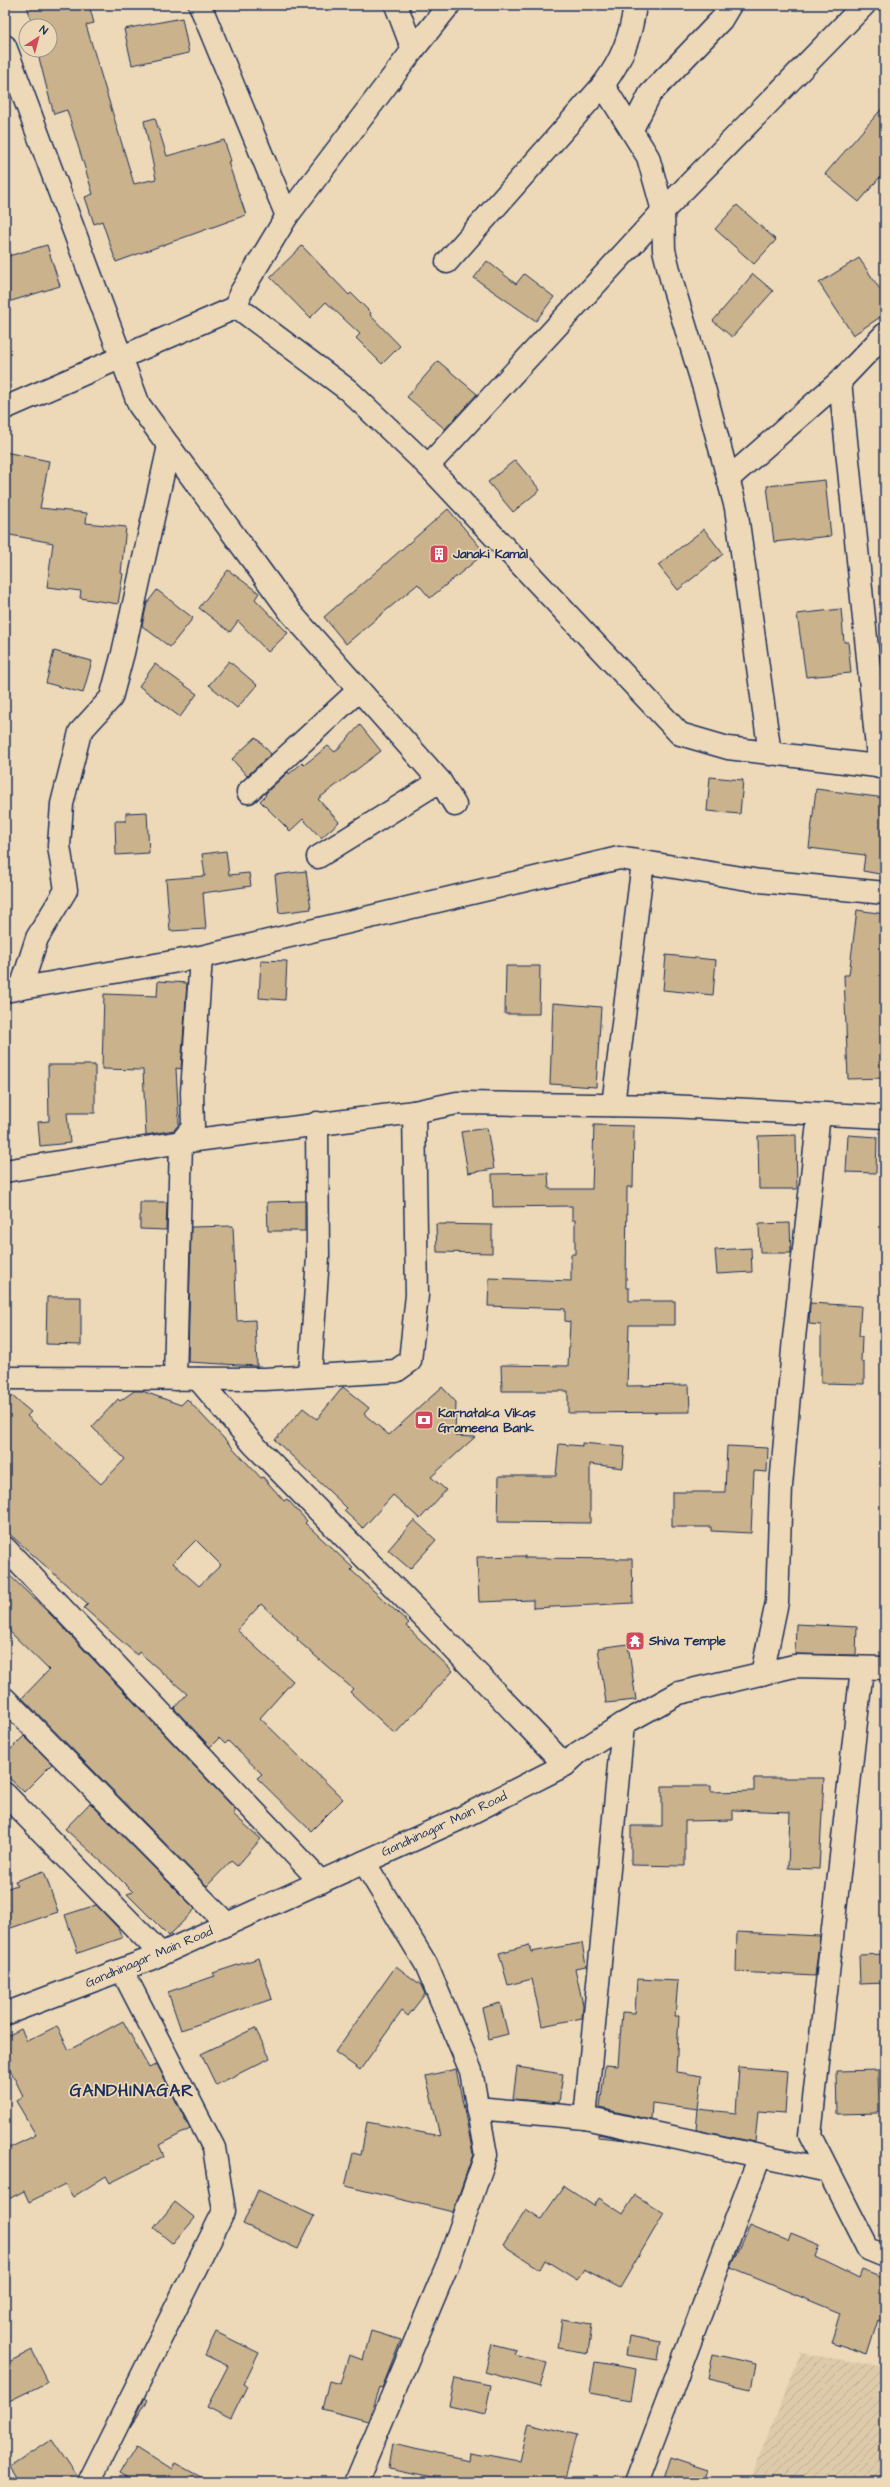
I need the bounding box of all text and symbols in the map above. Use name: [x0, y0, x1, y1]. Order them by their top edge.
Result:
north arrow: [18, 18, 58, 58]
text: N: [36, 22, 51, 38]
building icon: Janaki Kamal: [428, 543, 450, 565]
place label: Janaki Kamal: [452, 545, 528, 563]
place label: Karnataka Vikas Grameena Bank: [438, 1404, 536, 1437]
bank icon: Karnataka Vikas Grameena Bank: [413, 1409, 435, 1431]
temple icon: Shiva Temple: [624, 1630, 646, 1652]
place label: Shiva Temple: [648, 1632, 726, 1651]
street label: Gandhinagar Main Road: [378, 1787, 511, 1862]
street label: Gandhinagar Main Road: [82, 1922, 216, 1993]
district label: GANDHINAGAR: [70, 2079, 194, 2103]

